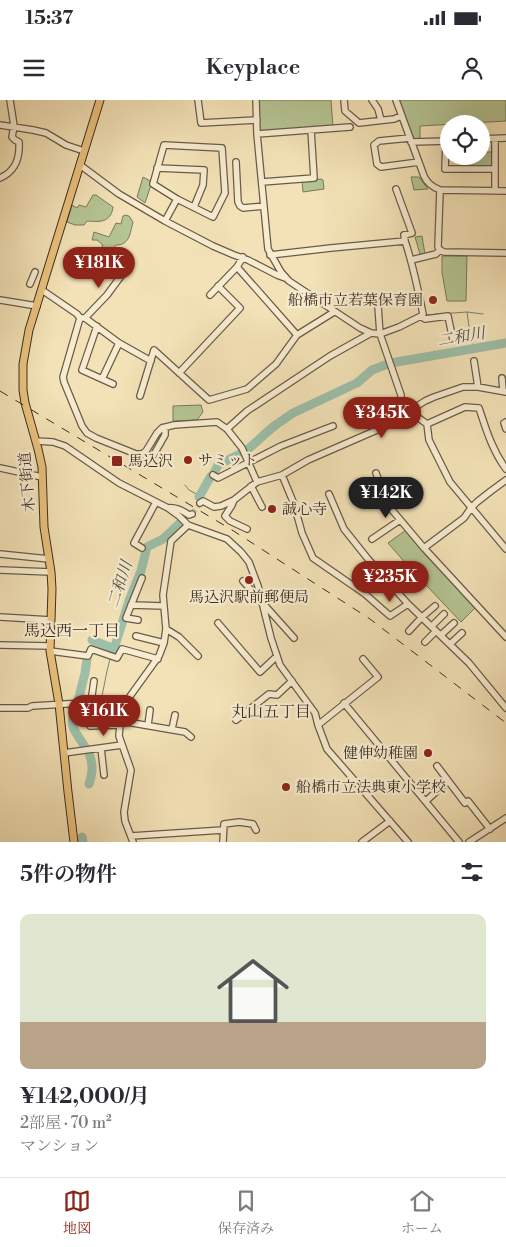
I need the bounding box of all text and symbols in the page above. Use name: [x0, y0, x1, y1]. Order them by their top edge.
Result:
text: 15:37: [25, 6, 73, 30]
icon: menu: [20, 54, 48, 82]
text: Keyplace: [206, 54, 300, 81]
icon: person: [458, 54, 486, 82]
map controls: [440, 115, 490, 165]
button: locate: [440, 115, 490, 165]
pin: ¥181K: [64, 246, 134, 289]
text: ¥181K: [74, 253, 124, 273]
place label: 船橋市立若葉保育園: [288, 291, 423, 310]
marker: 船橋市立若葉保育園: [427, 294, 439, 306]
water label: 二和川: [436, 323, 489, 351]
pin: ¥345K: [347, 396, 417, 439]
text: ¥345K: [354, 403, 410, 423]
street label: 木下街道: [15, 451, 40, 513]
place label: サミット: [198, 451, 258, 470]
place label: 馬込沢: [128, 452, 173, 471]
marker: 馬込沢: [110, 454, 124, 468]
marker: サミット: [182, 454, 194, 466]
pin: ¥142K: [351, 476, 421, 519]
text: ¥142K: [360, 483, 412, 503]
place label: 誠心寺: [282, 500, 327, 519]
marker: 誠心寺: [266, 503, 278, 515]
water label: 二和川: [103, 556, 137, 610]
pin: ¥235K: [355, 560, 425, 603]
text: ¥235K: [363, 567, 417, 587]
marker: 馬込沢駅前郵便局: [243, 574, 255, 586]
place label: 馬込沢駅前郵便局: [189, 588, 309, 607]
district label: 馬込西一丁目: [24, 621, 120, 641]
pin: ¥161K: [69, 694, 139, 737]
text: ¥161K: [79, 701, 129, 721]
district label: 丸山五丁目: [231, 702, 311, 722]
place label: 健伸幼稚園: [343, 744, 418, 763]
marker: 健伸幼稚園: [422, 747, 434, 759]
place label: 船橋市立法典東小学校: [296, 778, 446, 797]
marker: 船橋市立法典東小学校: [280, 781, 292, 793]
icon: filters: [458, 858, 486, 886]
text: 5件の物件: [20, 862, 117, 888]
icon: home: [208, 946, 298, 1036]
text: ¥142,000/月: [20, 1084, 150, 1110]
text: 2部屋 · 70 m²: [20, 1113, 112, 1133]
text: マンション: [20, 1136, 99, 1156]
tab: 地図: [63, 1187, 91, 1238]
tab: 保存済み: [218, 1187, 274, 1238]
tab: ホーム: [401, 1187, 443, 1238]

